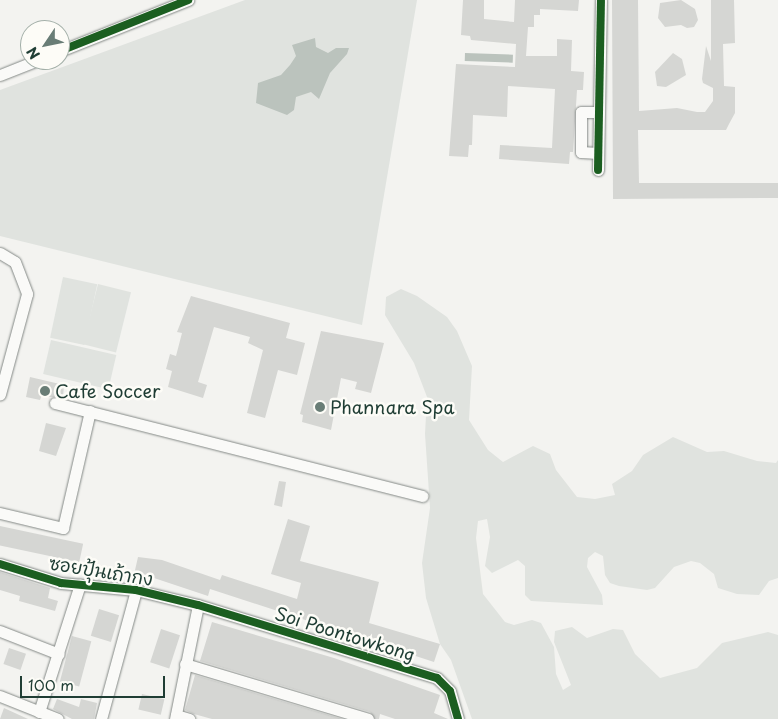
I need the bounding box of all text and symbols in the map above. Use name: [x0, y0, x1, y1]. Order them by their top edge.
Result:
north arrow: [20, 20, 70, 70]
text: N: [21, 43, 45, 64]
place label: Cafe Soccer: [55, 380, 160, 402]
marker: Cafe Soccer: [39, 385, 51, 397]
place label: Phannara Spa: [330, 396, 455, 418]
marker: Phannara Spa: [314, 401, 326, 413]
street label: ซอยปุ้นเถ้ากง: [48, 552, 154, 590]
street label: Soi Poontowkong: [272, 602, 418, 666]
scale bar: [22, 666, 168, 698]
text: 100 m: [28, 673, 74, 696]

